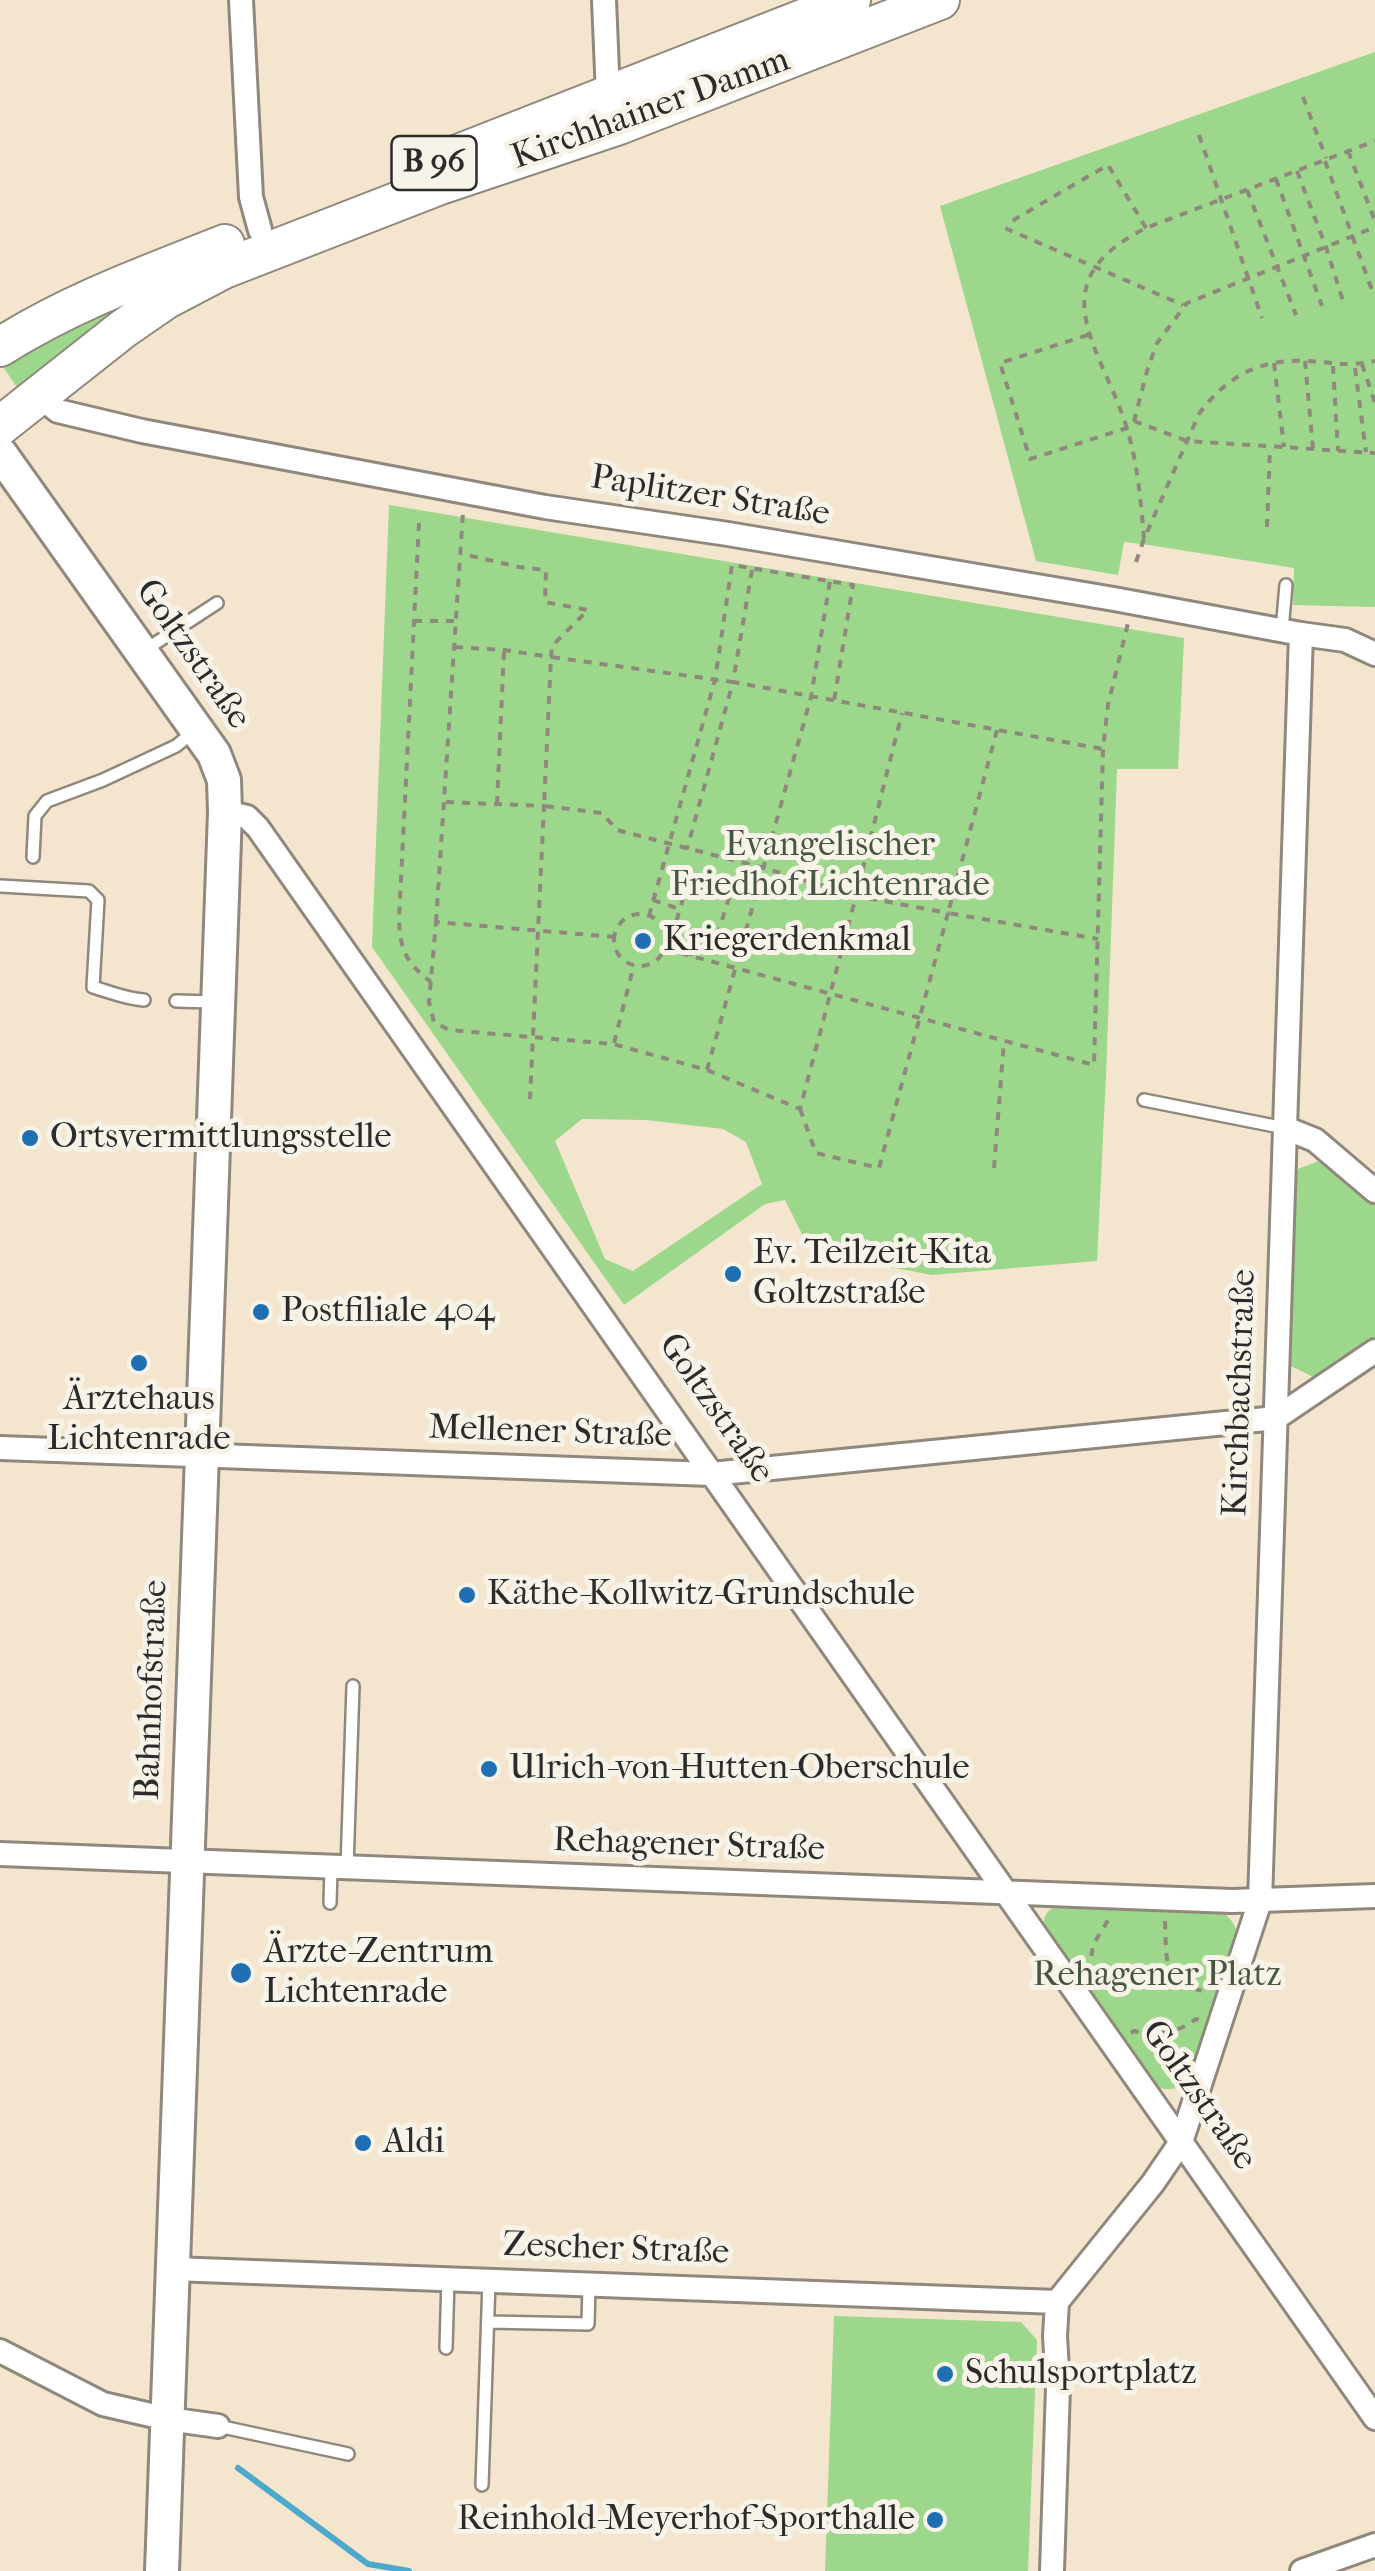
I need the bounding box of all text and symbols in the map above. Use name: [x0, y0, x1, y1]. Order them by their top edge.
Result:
street label: Kirchhainer Damm: [506, 40, 796, 180]
road number: B 96: [392, 136, 476, 190]
street label: Paplitzer Straße: [588, 457, 832, 537]
street label: Goltzstraße: [125, 572, 259, 738]
park label: Evangelischer Friedhof Lichtenrade: [670, 825, 990, 907]
place label: Kriegerdenkmal: [663, 920, 911, 962]
marker: Kriegerdenkmal: [632, 930, 654, 952]
place label: Ortsvermittlungsstelle: [50, 1117, 392, 1159]
marker: Ortsvermittlungsstelle: [19, 1127, 41, 1149]
place label: Ev. Teilzeit-Kita Goltzstraße: [753, 1233, 991, 1315]
marker: Ev. Teilzeit-Kita Goltzstraße: [722, 1263, 744, 1285]
street label: Kirchbachstraße: [1216, 1268, 1266, 1518]
place label: Postfiliale 404: [281, 1291, 495, 1333]
marker: Postfiliale 404: [250, 1301, 272, 1323]
street label: Goltzstraße: [648, 1326, 782, 1492]
marker: Ärztehaus Lichtenrade: [128, 1352, 150, 1374]
place label: Ärztehaus Lichtenrade: [47, 1379, 231, 1461]
street label: Mellener Straße: [428, 1408, 672, 1458]
place label: Käthe-Kollwitz-Grundschule: [487, 1574, 915, 1616]
street label: Bahnhofstraße: [128, 1579, 178, 1801]
marker: Käthe-Kollwitz-Grundschule: [456, 1584, 478, 1606]
place label: Ulrich-von-Hutten-Oberschule: [509, 1748, 969, 1790]
marker: Ulrich-von-Hutten-Oberschule: [478, 1758, 500, 1780]
street label: Rehagener Straße: [552, 1820, 826, 1872]
place label: Ärzte-Zentrum Lichtenrade: [264, 1932, 493, 2014]
park label: Rehagener Platz: [1033, 1955, 1281, 1997]
marker: Ärzte-Zentrum Lichtenrade: [228, 1960, 254, 1986]
street label: Goltzstraße: [1131, 2013, 1265, 2179]
place label: Aldi: [383, 2122, 445, 2164]
marker: Aldi: [352, 2132, 374, 2154]
street label: Zescher Straße: [502, 2225, 730, 2275]
place label: Schulsportplatz: [965, 2353, 1197, 2395]
marker: Schulsportplatz: [934, 2363, 956, 2385]
place label: Reinhold-Meyerhof-Sporthalle: [457, 2499, 915, 2541]
marker: Reinhold-Meyerhof-Sporthalle: [924, 2509, 946, 2531]

